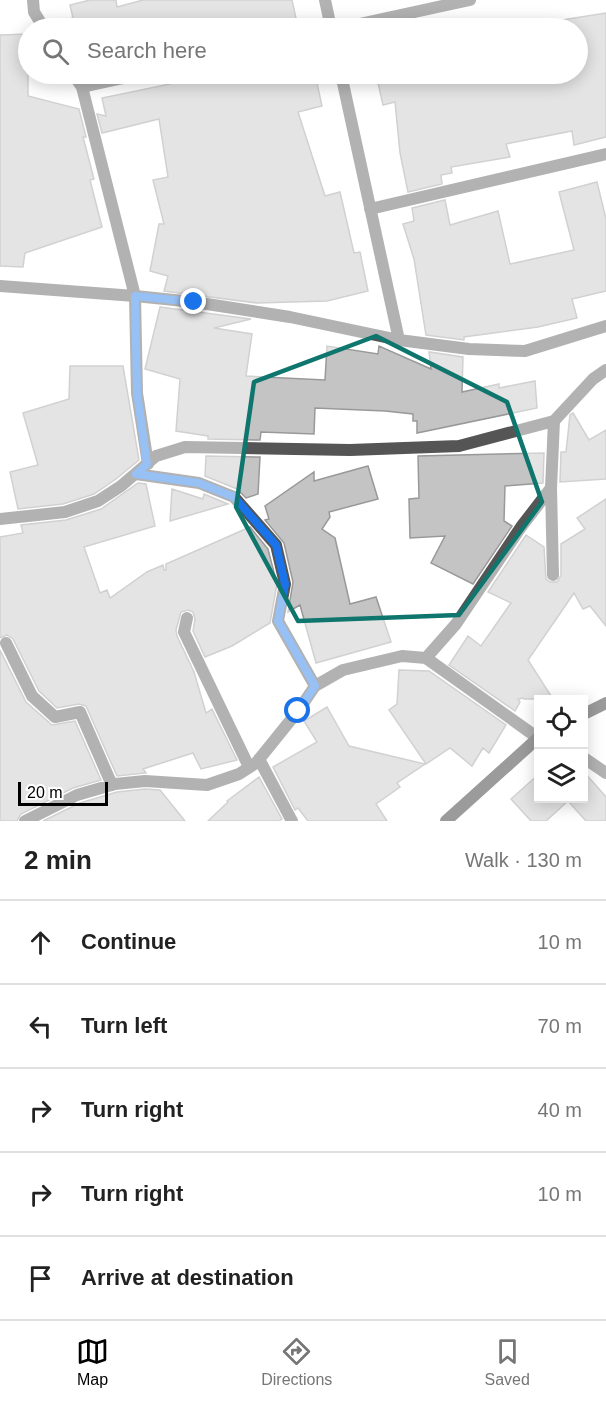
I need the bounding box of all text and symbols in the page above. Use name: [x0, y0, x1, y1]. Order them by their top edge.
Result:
search box: [18, 18, 588, 84]
icon: search: [39, 35, 72, 68]
text: Search here: [87, 38, 207, 63]
route end: [180, 288, 206, 314]
map controls: [534, 695, 588, 803]
button: locate: [534, 695, 588, 749]
route start: [284, 697, 310, 723]
button: layers: [534, 749, 588, 803]
scale bar: [18, 779, 108, 806]
text: 20 m: [27, 784, 63, 801]
text: 2 min: [24, 845, 92, 875]
text: Walk · 130 m: [465, 849, 582, 871]
icon: ahead: [24, 926, 57, 959]
text: Continue: [81, 929, 176, 954]
text: 10 m: [538, 931, 582, 953]
icon: left: [24, 1010, 57, 1043]
text: Turn left: [81, 1013, 167, 1038]
text: 70 m: [538, 1015, 582, 1037]
icon: right: [24, 1094, 57, 1127]
text: Turn right: [81, 1097, 183, 1122]
text: 40 m: [538, 1099, 582, 1121]
icon: right: [24, 1178, 57, 1211]
text: Turn right: [81, 1181, 183, 1206]
text: 10 m: [538, 1183, 582, 1205]
icon: arrive: [24, 1262, 57, 1295]
text: Arrive at destination: [81, 1265, 294, 1290]
tab: Map: [76, 1335, 109, 1389]
tab: Directions: [261, 1335, 332, 1389]
tab: Saved: [485, 1335, 530, 1389]

